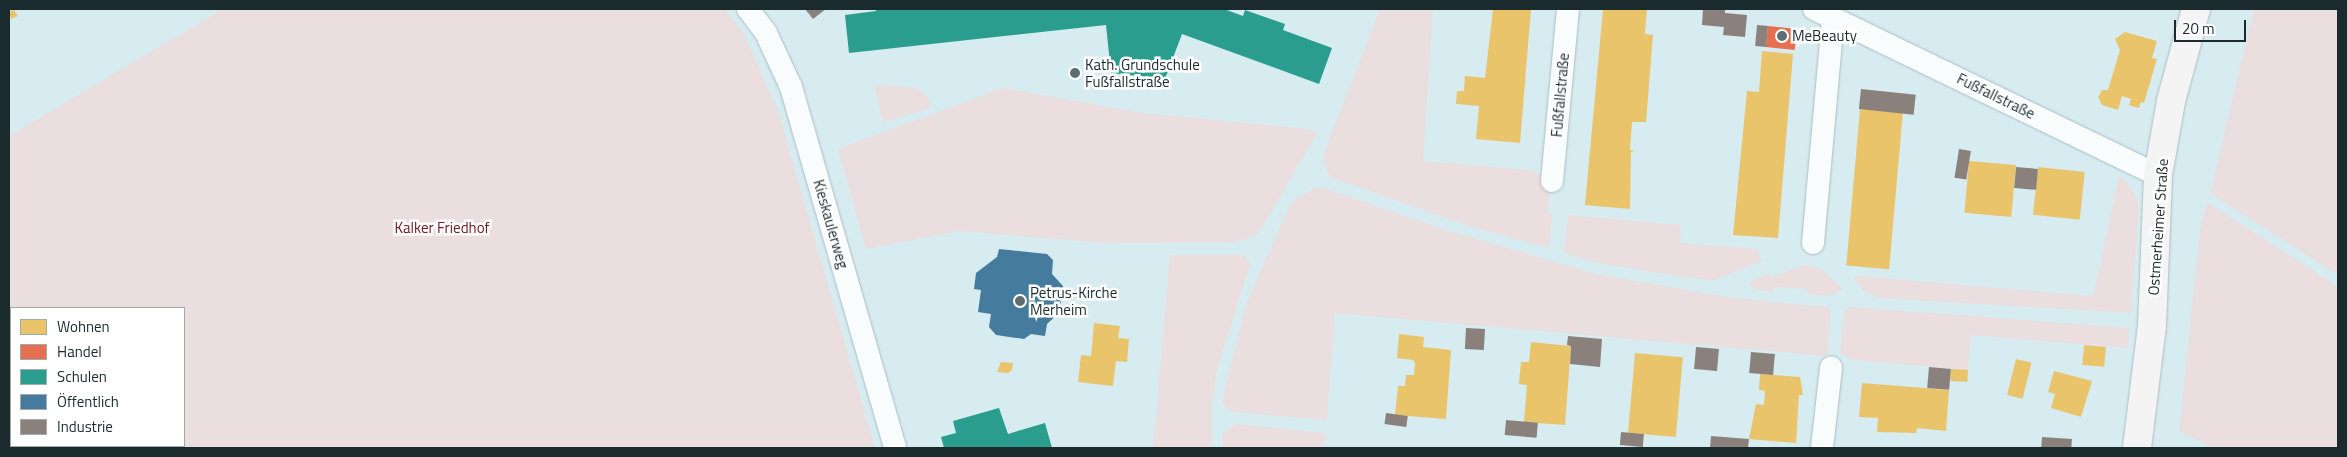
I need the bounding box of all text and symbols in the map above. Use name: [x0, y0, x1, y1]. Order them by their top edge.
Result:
scale bar: [2177, 10, 2250, 42]
text: 20 m: [2182, 17, 2215, 40]
place label: MeBeauty: [1792, 27, 1857, 45]
marker: MeBeauty: [1776, 30, 1788, 42]
street label: Fußfallstraße: [1547, 52, 1573, 138]
place label: Kath. Grundschule Fußfallstraße: [1085, 55, 1200, 90]
marker: Kath. Grundschule Fußfallstraße: [1069, 67, 1081, 79]
street label: Fußfallstraße: [1954, 69, 2038, 123]
street label: Ostmerheimer Straße: [2144, 158, 2172, 296]
street label: Kieskaulerweg: [810, 177, 852, 271]
park label: Kalker Friedhof: [394, 219, 490, 237]
place label: Petrus-Kirche Merheim: [1030, 283, 1117, 318]
marker: Petrus-Kirche Merheim: [1014, 295, 1026, 307]
legend: [10, 307, 185, 447]
text: Wohnen: [57, 315, 110, 338]
text: Handel: [57, 340, 102, 363]
text: Schulen: [57, 365, 107, 388]
text: Öffentlich: [57, 390, 119, 413]
text: Industrie: [57, 415, 113, 438]

